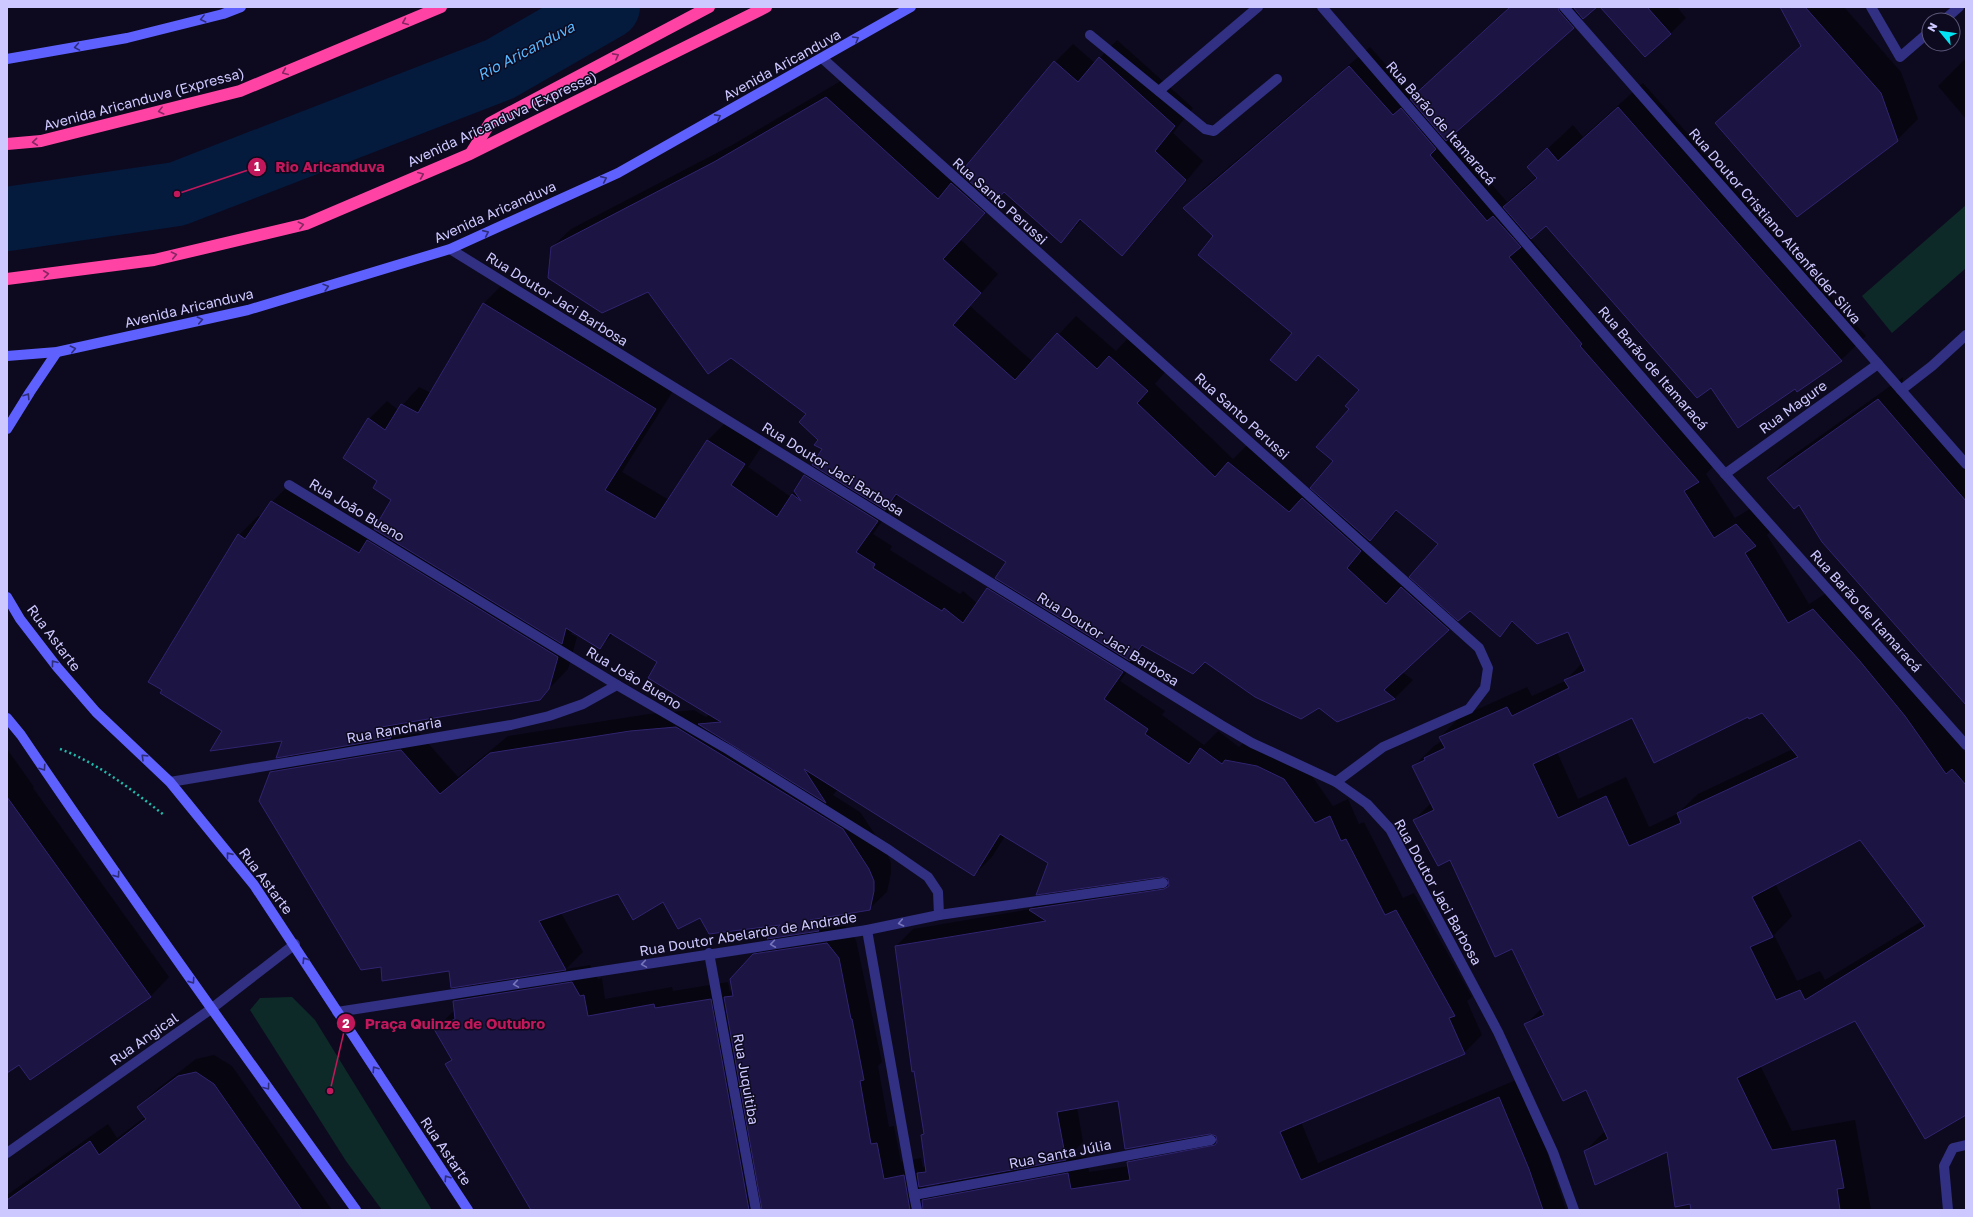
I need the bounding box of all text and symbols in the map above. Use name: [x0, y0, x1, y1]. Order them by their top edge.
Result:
north arrow: [1921, 12, 1961, 52]
one-way arrow: [200, 14, 207, 22]
one-way arrow: [401, 17, 409, 25]
water label: Rio Aricanduva: [474, 17, 578, 83]
text: N: [1924, 20, 1940, 34]
street label: Avenida Aricanduva: [720, 25, 844, 104]
one-way arrow: [852, 36, 859, 43]
one-way arrow: [73, 42, 80, 51]
one-way arrow: [611, 54, 619, 61]
street label: Rua Barão de Itamaracá: [1383, 57, 1500, 188]
street label: Avenida Aricanduva (Expressa): [42, 64, 246, 134]
street label: Avenida Aricanduva (Expressa): [404, 67, 599, 170]
one-way arrow: [281, 68, 288, 76]
one-way arrow: [158, 106, 165, 115]
one-way arrow: [714, 114, 721, 121]
street label: Rua Doutor Cristiano Altenfelder Silva: [1686, 124, 1865, 327]
one-way arrow: [32, 137, 38, 146]
callout: Rio Aricanduva: [247, 153, 393, 180]
street label: Rua Santo Perussi: [949, 154, 1051, 248]
text: Rio Aricanduva: [275, 157, 385, 175]
text: 1: [254, 159, 260, 174]
one-way arrow: [416, 172, 424, 180]
one-way arrow: [599, 176, 607, 184]
street label: Avenida Aricanduva: [431, 177, 558, 246]
one-way arrow: [297, 221, 304, 230]
one-way arrow: [481, 230, 489, 238]
street label: Rua Doutor Jaci Barbosa: [483, 248, 631, 349]
one-way arrow: [170, 251, 177, 260]
one-way arrow: [43, 269, 49, 278]
one-way arrow: [322, 283, 329, 291]
street label: Avenida Aricanduva: [123, 284, 255, 331]
street label: Rua Barão de Itamaracá: [1595, 302, 1712, 433]
one-way arrow: [197, 317, 204, 325]
one-way arrow: [70, 345, 77, 353]
street label: Rua Santo Perussi: [1191, 369, 1293, 463]
street label: Rua Magure: [1756, 376, 1830, 437]
one-way arrow: [22, 393, 30, 400]
street label: Rua Doutor Jaci Barbosa: [759, 418, 907, 519]
street label: Rua João Bueno: [307, 474, 408, 545]
street label: Rua Barão de Itamaracá: [1807, 546, 1926, 675]
street label: Rua Doutor Jaci Barbosa: [1034, 588, 1182, 689]
street label: Rua Astarte: [24, 601, 85, 674]
street label: Rua João Bueno: [584, 642, 685, 713]
one-way arrow: [52, 661, 59, 668]
street label: Rua Rancharia: [345, 713, 443, 746]
one-way arrow: [141, 755, 148, 762]
one-way arrow: [38, 764, 46, 771]
street label: Rua Doutor Jaci Barbosa: [1391, 816, 1486, 968]
street label: Rua Astarte: [236, 844, 297, 917]
one-way arrow: [227, 852, 234, 859]
one-way arrow: [112, 871, 120, 878]
street label: Rua Doutor Abelardo de Andrade: [638, 908, 858, 959]
one-way arrow: [898, 919, 904, 927]
one-way arrow: [770, 939, 776, 948]
one-way arrow: [302, 957, 309, 964]
one-way arrow: [641, 959, 647, 968]
one-way arrow: [187, 977, 195, 984]
one-way arrow: [513, 979, 519, 988]
street label: Rua Angical: [106, 1009, 181, 1068]
callout: Praça Quinze de Outubro: [336, 1010, 553, 1037]
text: Praça Quinze de Outubro: [365, 1014, 545, 1032]
text: 2: [342, 1016, 350, 1031]
street label: Rua Juquitiba: [730, 1032, 763, 1126]
one-way arrow: [372, 1066, 380, 1073]
one-way arrow: [262, 1083, 270, 1090]
street label: Rua Astarte: [417, 1113, 476, 1188]
street label: Rua Santa Júlia: [1007, 1135, 1113, 1172]
one-way arrow: [445, 1175, 452, 1182]

